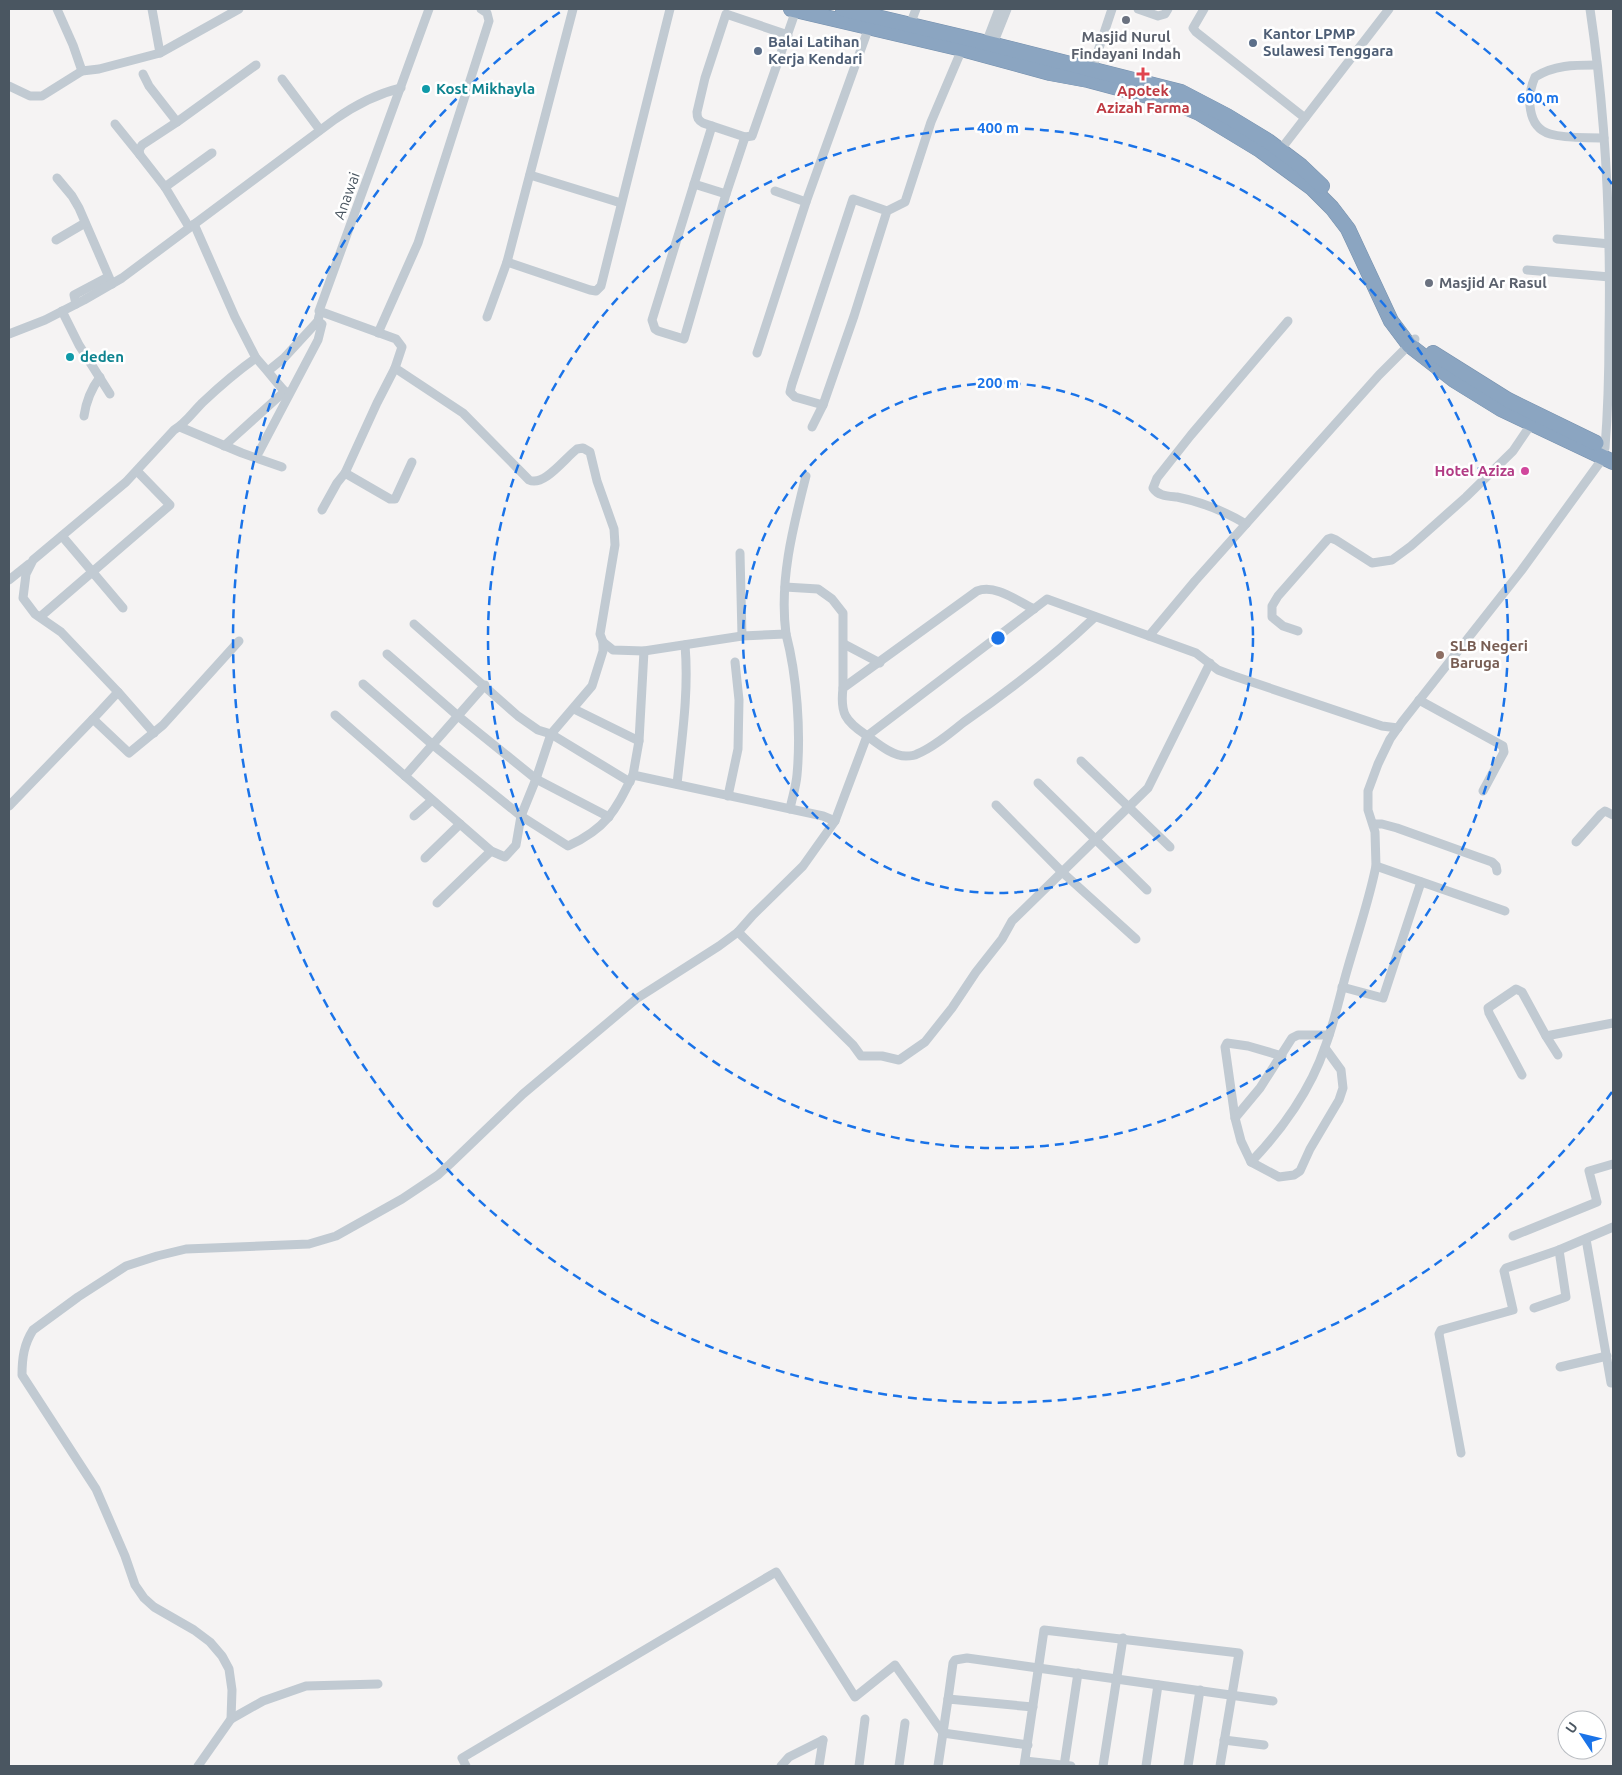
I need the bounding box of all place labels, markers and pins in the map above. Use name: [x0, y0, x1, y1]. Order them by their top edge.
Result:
marker: Masjid Nurul Findayani Indah: [1120, 14, 1132, 26]
place label: Kantor LPMP Sulawesi Tenggara: [1263, 25, 1393, 59]
place label: Masjid Nurul Findayani Indah: [1071, 28, 1181, 62]
place label: Balai Latihan Kerja Kendari: [768, 33, 863, 67]
marker: Kantor LPMP Sulawesi Tenggara: [1247, 37, 1259, 49]
marker: Balai Latihan Kerja Kendari: [752, 45, 764, 57]
marker: Apotek Azizah Farma: [1137, 68, 1149, 80]
place label: Kost Mikhayla: [436, 80, 535, 97]
place label: Apotek Azizah Farma: [1096, 82, 1190, 116]
marker: Kost Mikhayla: [420, 83, 432, 95]
place label: Masjid Ar Rasul: [1439, 274, 1547, 291]
marker: Masjid Ar Rasul: [1423, 277, 1435, 289]
place label: deden: [80, 348, 124, 365]
marker: deden: [64, 351, 76, 363]
place label: Hotel Aziza: [1435, 462, 1515, 479]
marker: Hotel Aziza: [1519, 465, 1531, 477]
centre of rings: [989, 629, 1007, 647]
place label: SLB Negeri Baruga: [1450, 637, 1528, 671]
marker: SLB Negeri Baruga: [1434, 649, 1446, 661]

